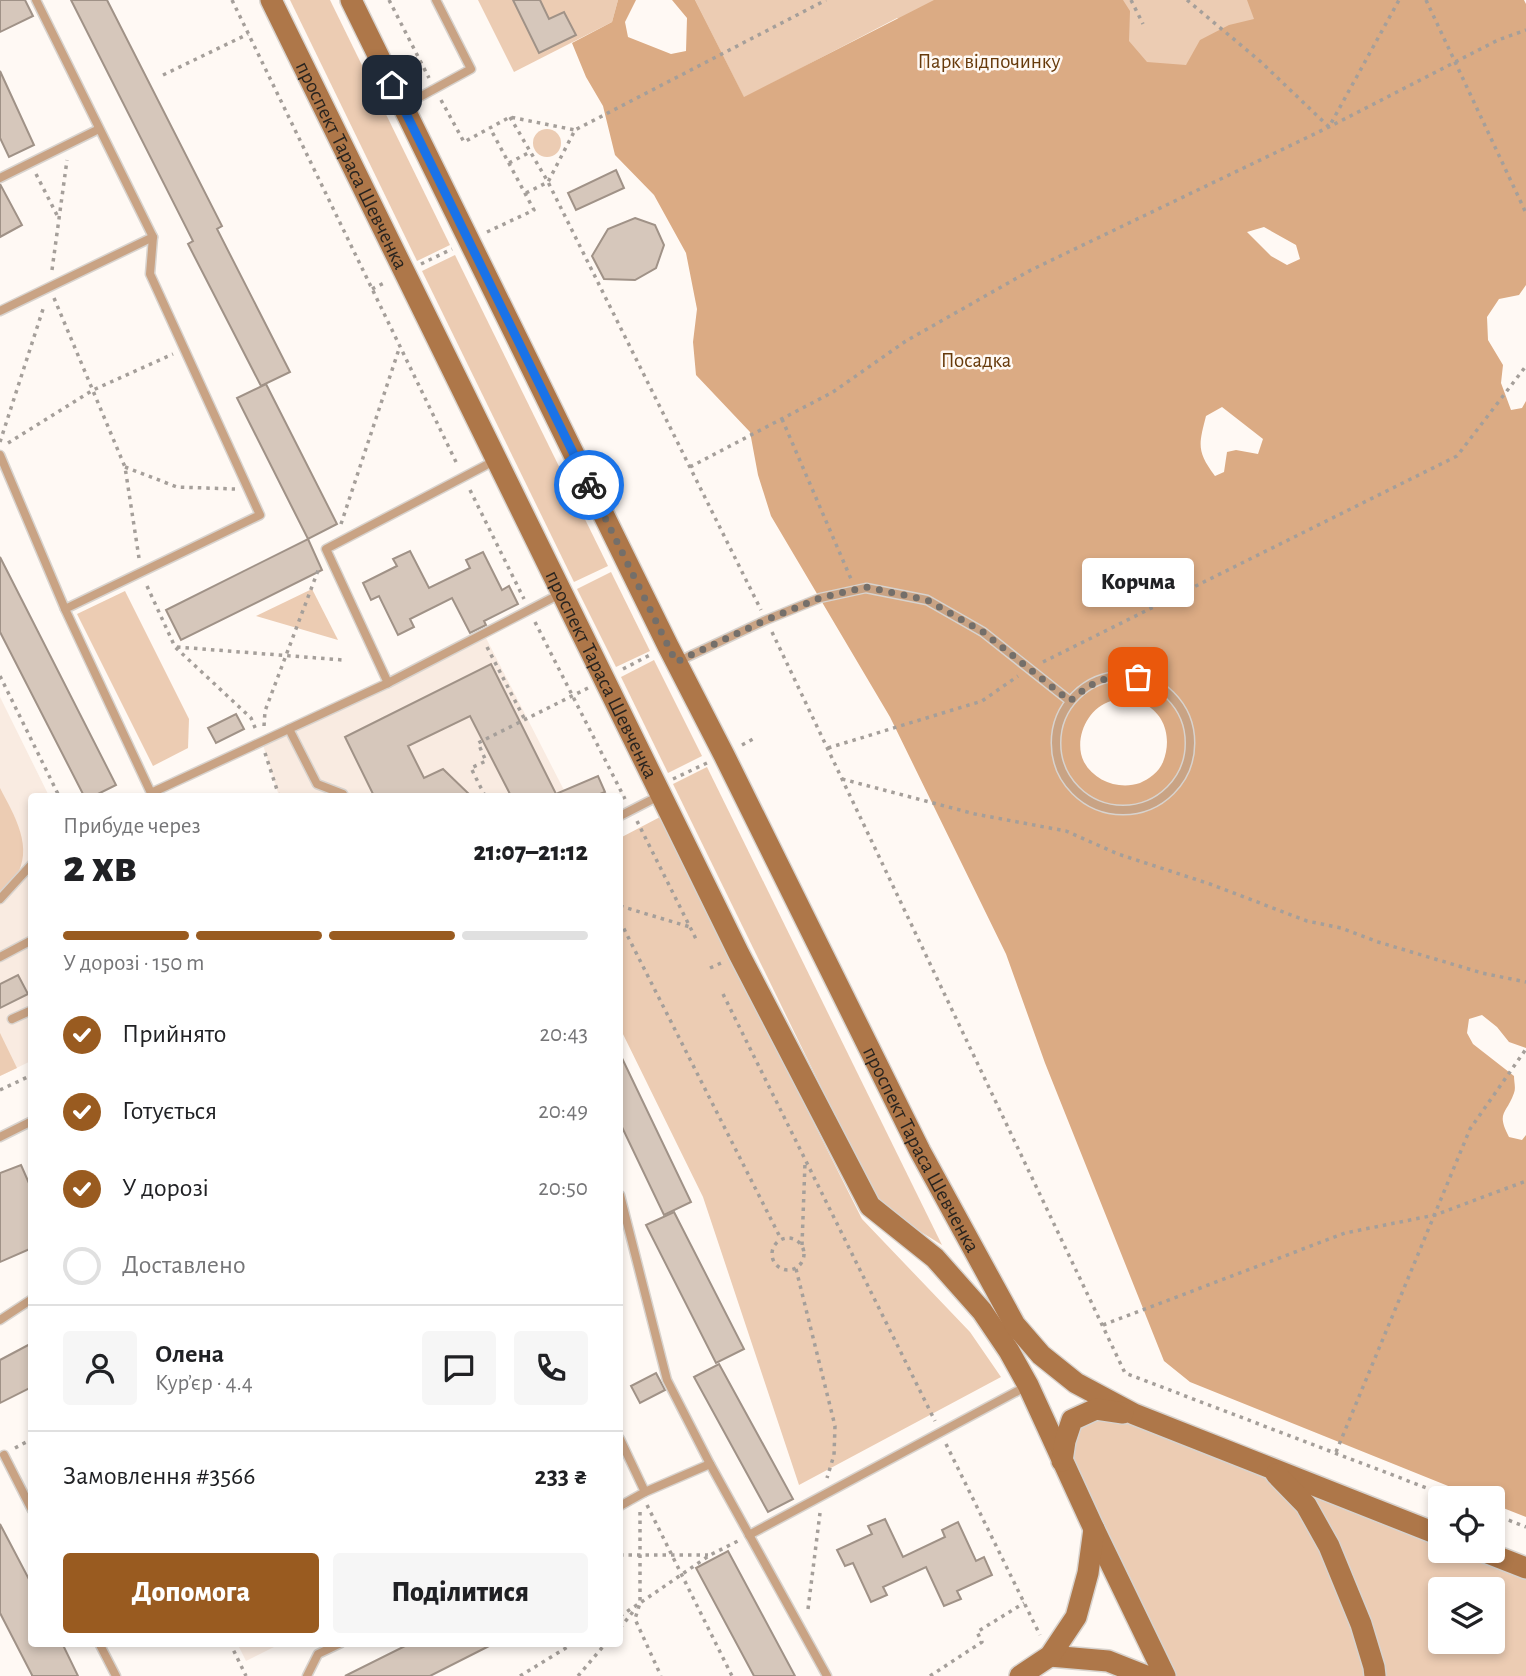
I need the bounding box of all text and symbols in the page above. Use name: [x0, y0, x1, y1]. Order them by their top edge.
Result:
park label: Парк відпочинку: [918, 51, 1060, 72]
pin: [362, 55, 422, 115]
street label: проспект Тараса Шевченка: [292, 58, 412, 273]
icon: home: [373, 66, 411, 104]
park label: Посадка: [941, 350, 1012, 371]
courier: [554, 450, 624, 520]
icon: bike: [570, 466, 608, 504]
callout: Корчма: [1082, 558, 1194, 607]
street label: проспект Тараса Шевченка: [542, 567, 662, 782]
text: Корчма: [1101, 571, 1175, 594]
pin: [1108, 647, 1168, 707]
icon: bag: [1119, 658, 1157, 696]
text: Прибуде через: [63, 815, 201, 838]
text: 21:07–21:12: [473, 839, 588, 865]
text: 2 хв: [63, 844, 137, 890]
text: У дорозі · 150 m: [63, 952, 204, 975]
icon: check: [63, 1016, 101, 1054]
text: Прийнято: [122, 1021, 226, 1047]
text: 20:43: [540, 1023, 588, 1046]
street label: проспект Тараса Шевченка: [859, 1043, 984, 1256]
icon: check: [63, 1093, 101, 1131]
text: Готується: [122, 1098, 217, 1124]
text: 20:49: [538, 1100, 588, 1123]
icon: check: [63, 1170, 101, 1208]
text: У дорозі: [122, 1175, 209, 1201]
text: 20:50: [538, 1177, 588, 1200]
text: Доставлено: [122, 1252, 246, 1278]
button: person: [63, 1331, 137, 1405]
button: chat: [422, 1331, 496, 1405]
button: phone: [514, 1331, 588, 1405]
text: Олена: [155, 1341, 224, 1367]
text: Кур’єр · 4.4: [155, 1372, 253, 1395]
text: Замовлення #3566: [63, 1463, 256, 1489]
text: 233 ₴: [534, 1463, 588, 1489]
map controls: [1428, 1486, 1505, 1654]
button: locate: [1428, 1486, 1505, 1563]
button: Допомога: [63, 1553, 319, 1633]
button: Поділитися: [333, 1553, 588, 1633]
button: layers: [1428, 1577, 1505, 1654]

